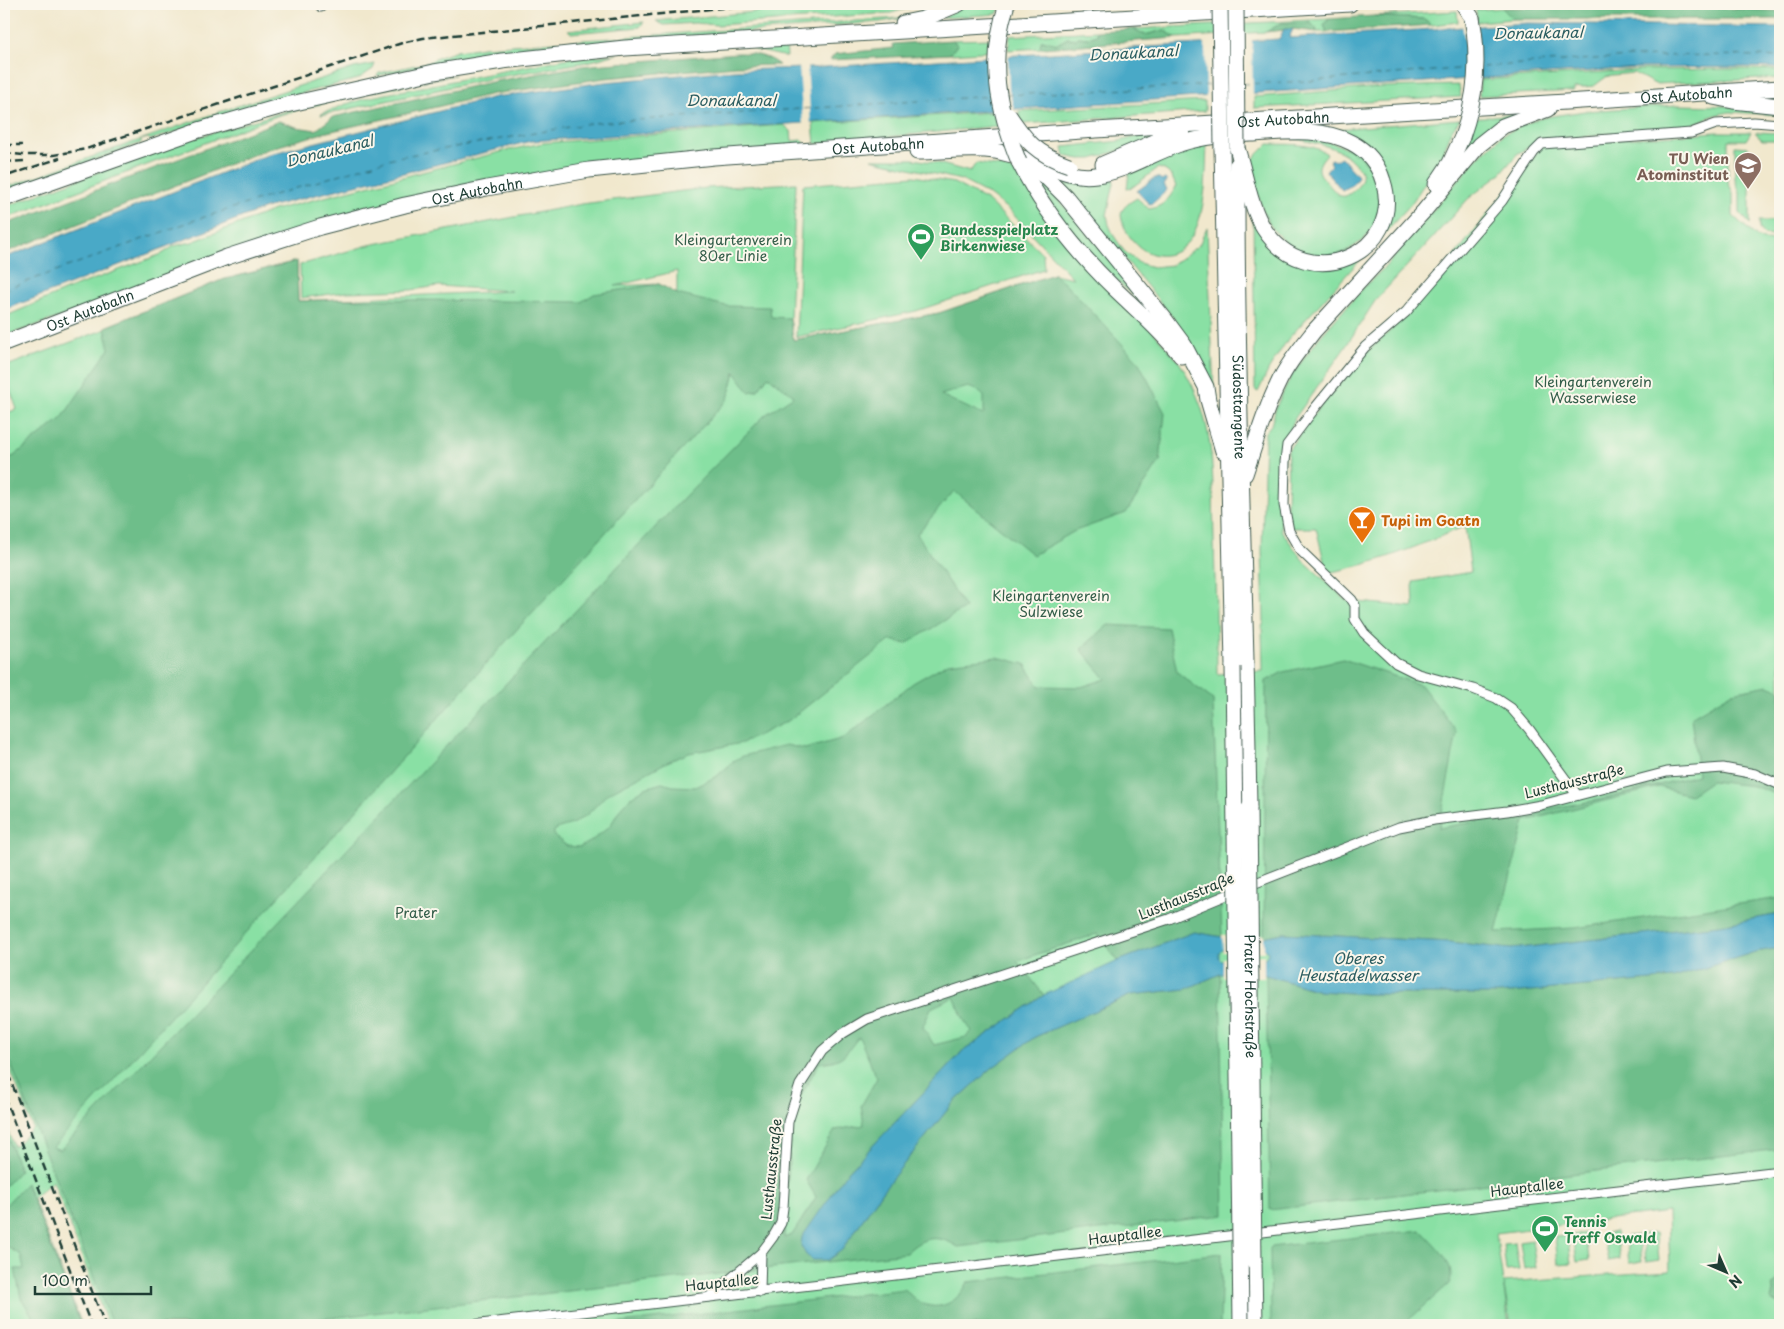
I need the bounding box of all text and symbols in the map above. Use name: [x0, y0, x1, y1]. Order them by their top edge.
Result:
water label: Donaukanal: [1493, 20, 1586, 44]
water label: Donaukanal: [1088, 38, 1181, 66]
street label: Ost Autobahn: [1640, 81, 1733, 108]
water label: Donaukanal: [686, 88, 779, 111]
street label: Ost Autobahn: [1236, 106, 1330, 132]
water label: Donaukanal: [283, 127, 378, 172]
street label: Ost Autobahn: [831, 132, 925, 159]
place label: TU Wien Atominstitut: [1637, 148, 1729, 185]
school or university icon: TU Wien Atominstitut: [1733, 151, 1763, 190]
street label: Ost Autobahn: [429, 171, 524, 210]
place label: Bundesspielplatz Birkenwiese: [940, 219, 1059, 256]
sports icon: Bundesspielplatz Birkenwiese: [906, 222, 936, 261]
park label: Kleingartenverein 80er Linie: [674, 229, 792, 266]
street label: Ost Autobahn: [43, 283, 137, 336]
street label: Südosttangente: [1228, 354, 1251, 460]
park label: Kleingartenverein Wasserwiese: [1534, 371, 1652, 408]
bar icon: Tupi im Goatn: [1347, 505, 1377, 544]
place label: Tupi im Goatn: [1381, 510, 1480, 531]
park label: Kleingartenverein Sulzwiese: [992, 585, 1110, 622]
street label: Lusthausstraße: [1522, 759, 1626, 803]
street label: Lusthausstraße: [1135, 867, 1237, 925]
park label: Prater: [395, 902, 438, 923]
street label: Prater Hochstraße: [1240, 934, 1262, 1058]
water label: Oberes Heustadelwasser: [1298, 946, 1420, 986]
street label: Lusthausstraße: [755, 1117, 787, 1221]
street label: Hauptallee: [1489, 1172, 1565, 1202]
place label: Tennis Treff Oswald: [1564, 1211, 1657, 1248]
sports icon: Tennis Treff Oswald: [1530, 1214, 1560, 1253]
street label: Hauptallee: [1087, 1220, 1163, 1250]
north arrow: [1702, 1246, 1752, 1296]
scale bar: [35, 1264, 151, 1296]
text: 100 m: [42, 1268, 88, 1291]
street label: Hauptallee: [684, 1268, 760, 1296]
text: N: [1724, 1270, 1747, 1293]

